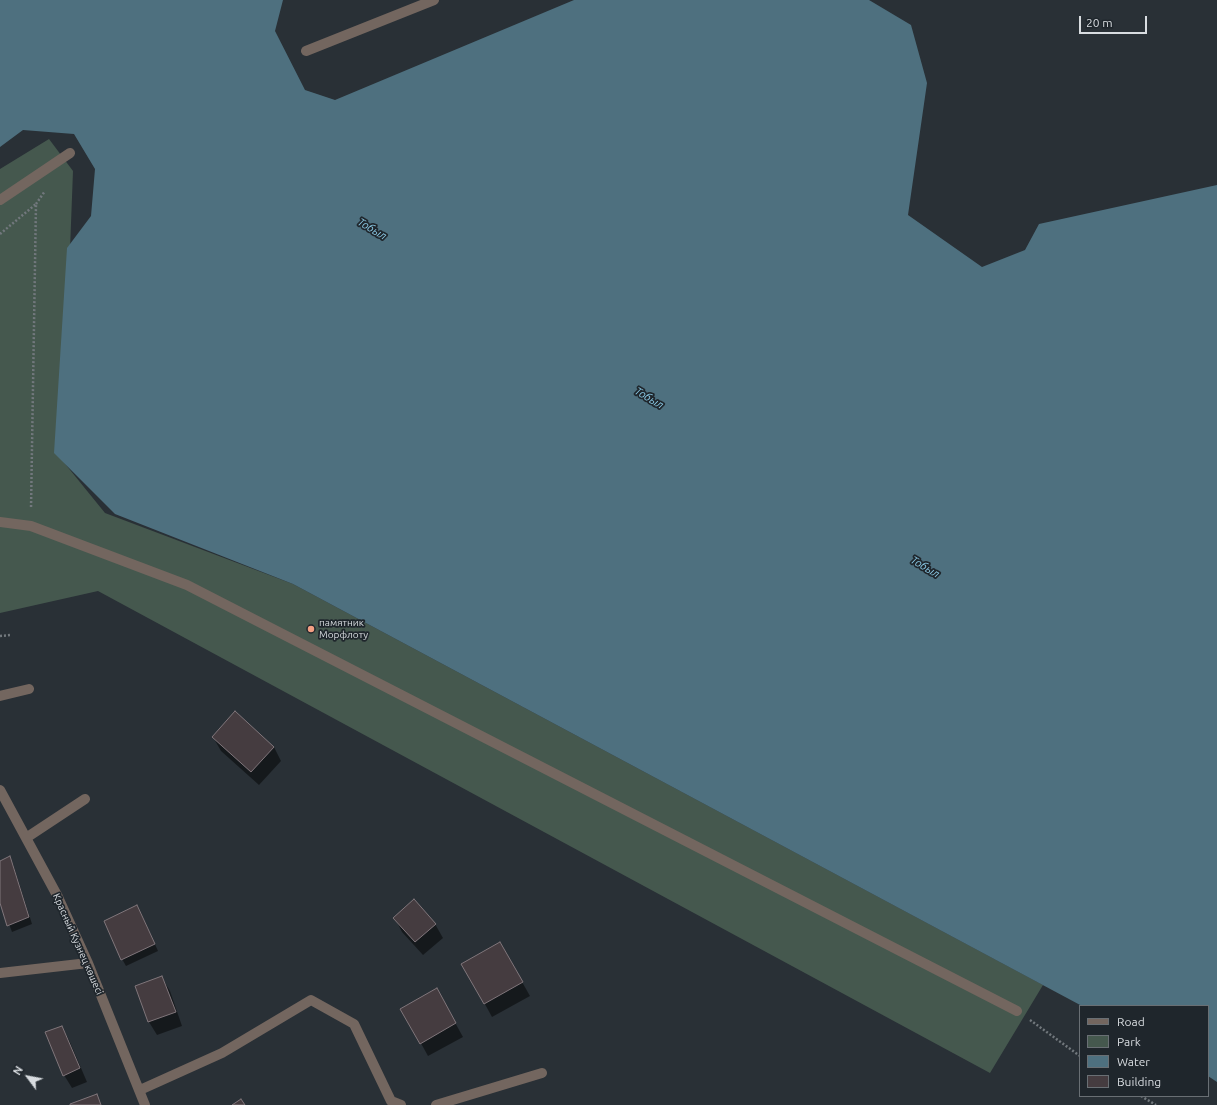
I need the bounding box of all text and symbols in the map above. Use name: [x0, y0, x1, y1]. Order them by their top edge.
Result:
scale bar: [1081, 8, 1149, 34]
text: 20 m: [1086, 16, 1113, 29]
water label: Тобыл: [355, 215, 389, 243]
water label: Тобыл: [632, 384, 666, 412]
water label: Тобыл: [908, 553, 942, 581]
place label: памятник Морфлоту: [319, 617, 368, 640]
marker: памятник Морфлоту: [306, 624, 316, 634]
street label: Красный Кузнец көшесі: [50, 892, 106, 996]
legend: [1079, 1005, 1209, 1097]
text: Road: [1117, 1015, 1145, 1028]
text: Park: [1117, 1035, 1141, 1048]
text: Water: [1117, 1055, 1150, 1068]
north arrow: [8, 1057, 48, 1097]
text: N: [11, 1064, 25, 1077]
text: Building: [1117, 1075, 1161, 1088]

